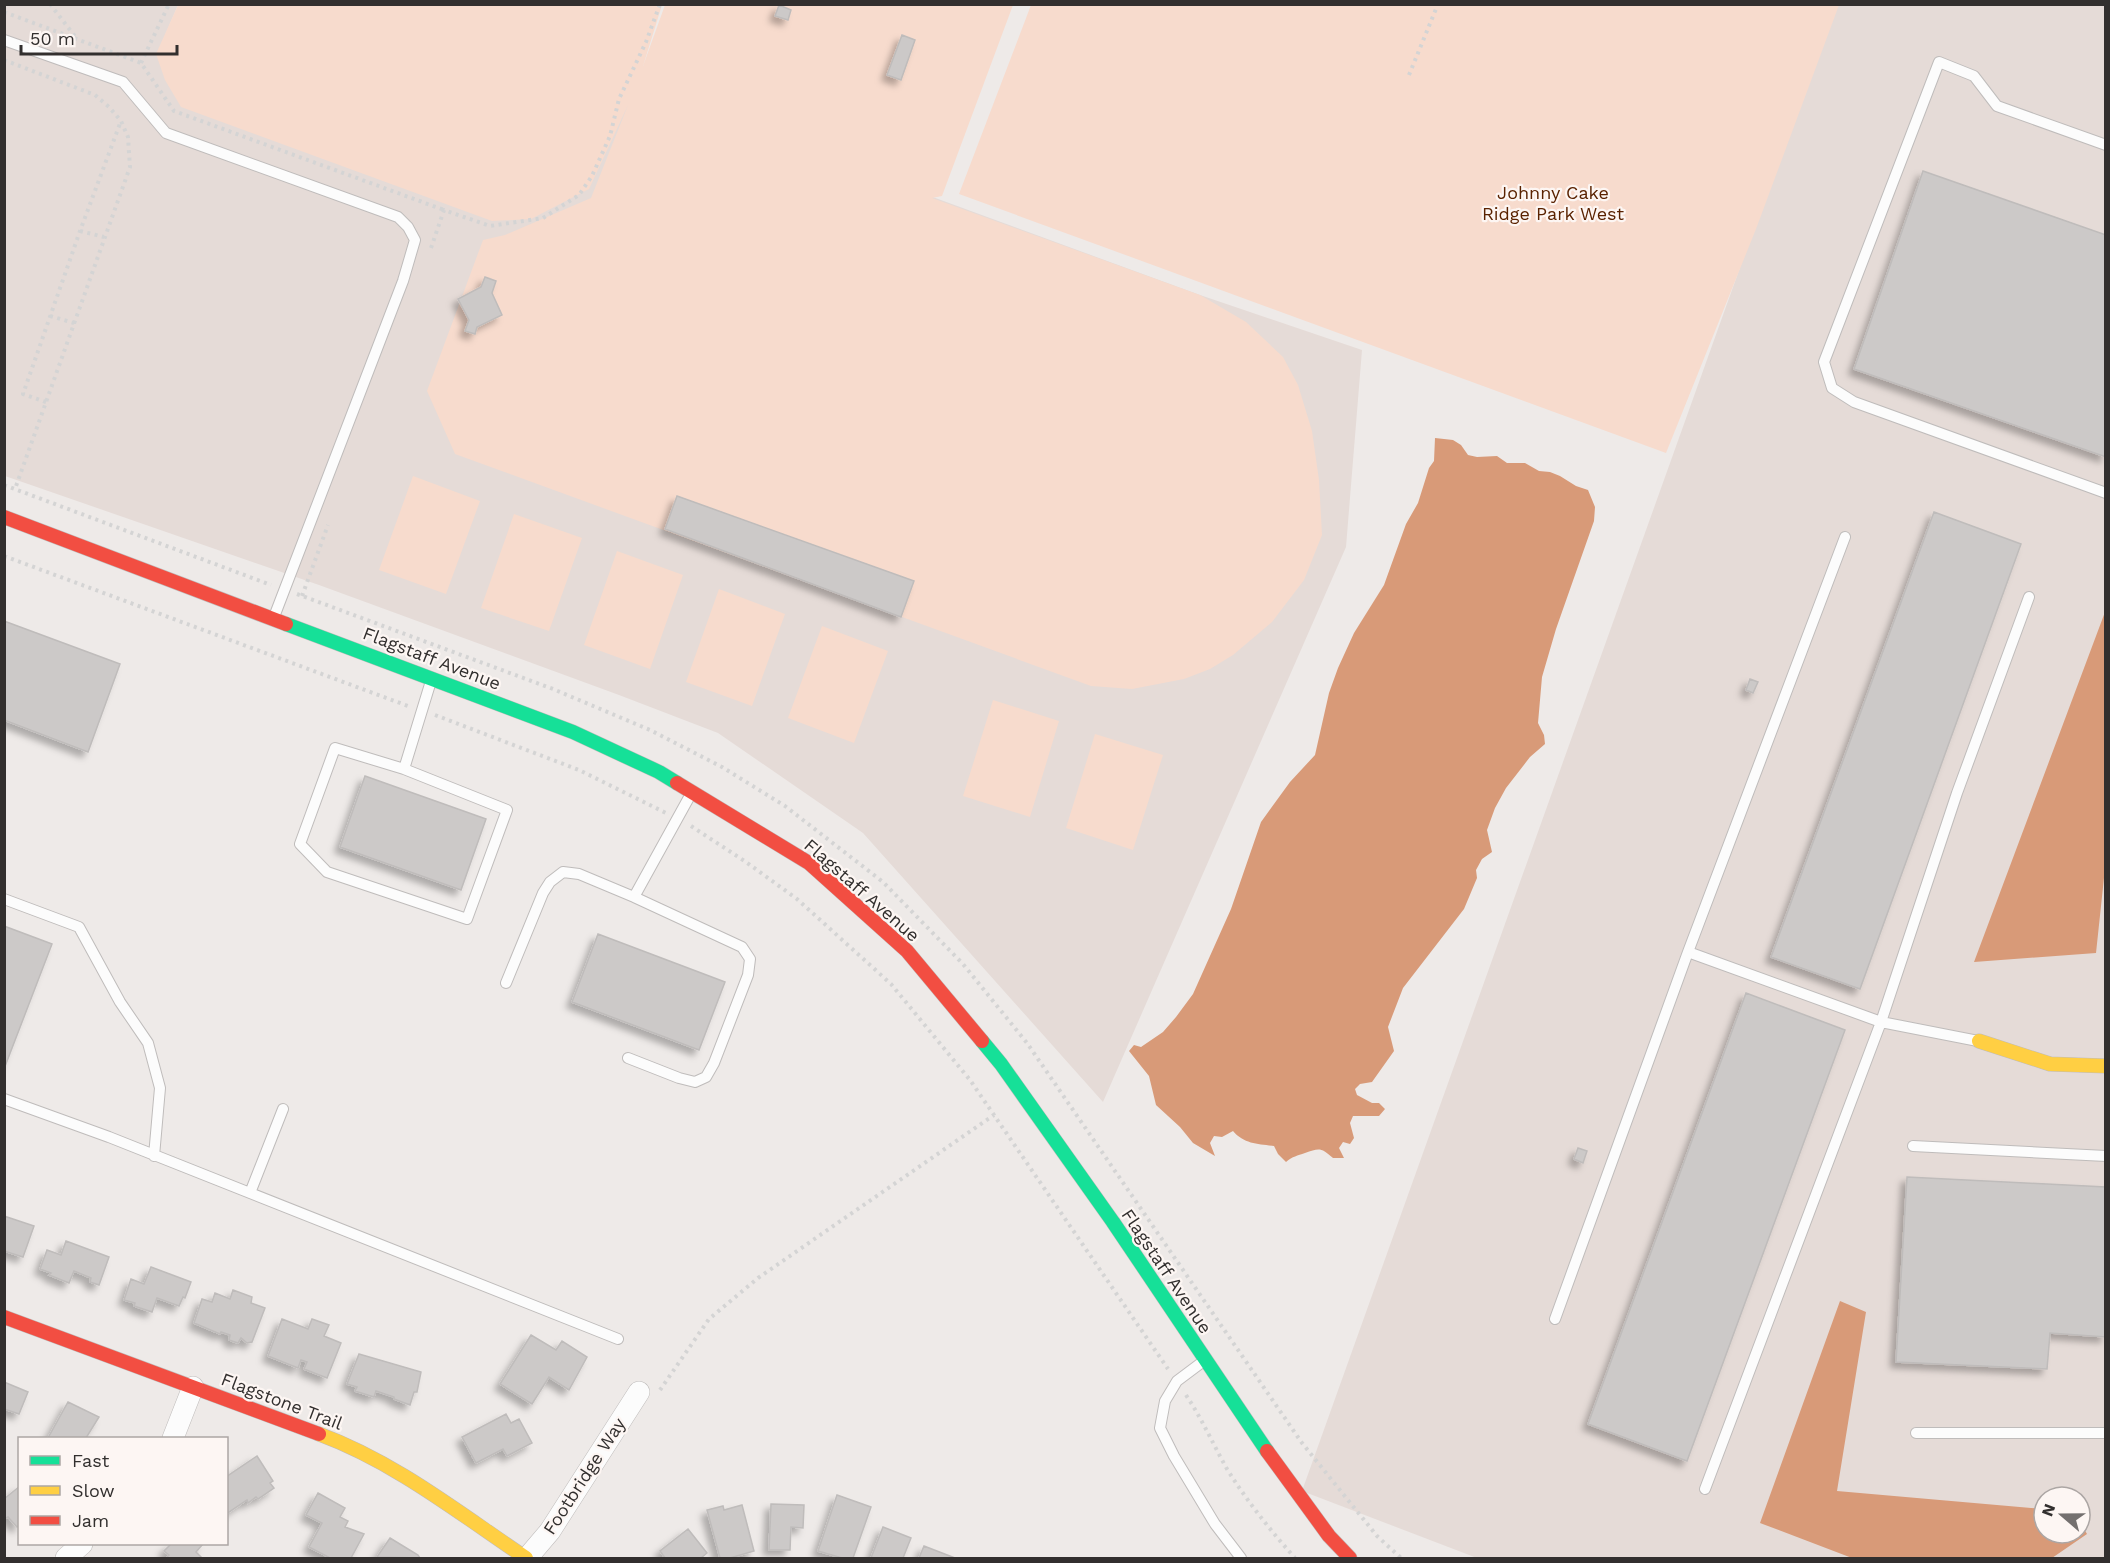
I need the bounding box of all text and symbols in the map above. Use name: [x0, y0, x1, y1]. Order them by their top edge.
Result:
scale bar: [21, 18, 177, 56]
text: 50 m: [30, 28, 75, 49]
park label: Johnny Cake Ridge Park West: [1482, 182, 1625, 224]
street label: Flagstaff Avenue: [360, 622, 504, 694]
street label: Flagstaff Avenue: [800, 834, 924, 946]
street label: Flagstaff Avenue: [1118, 1205, 1216, 1337]
street label: Flagstone Trail: [218, 1368, 346, 1434]
street label: Footbridge Way: [538, 1413, 630, 1538]
legend: [18, 1437, 228, 1545]
text: Fast: [72, 1450, 110, 1471]
text: Slow: [72, 1480, 115, 1501]
north arrow: [2032, 1485, 2092, 1545]
text: N: [2037, 1501, 2059, 1519]
text: Jam: [72, 1510, 109, 1531]

